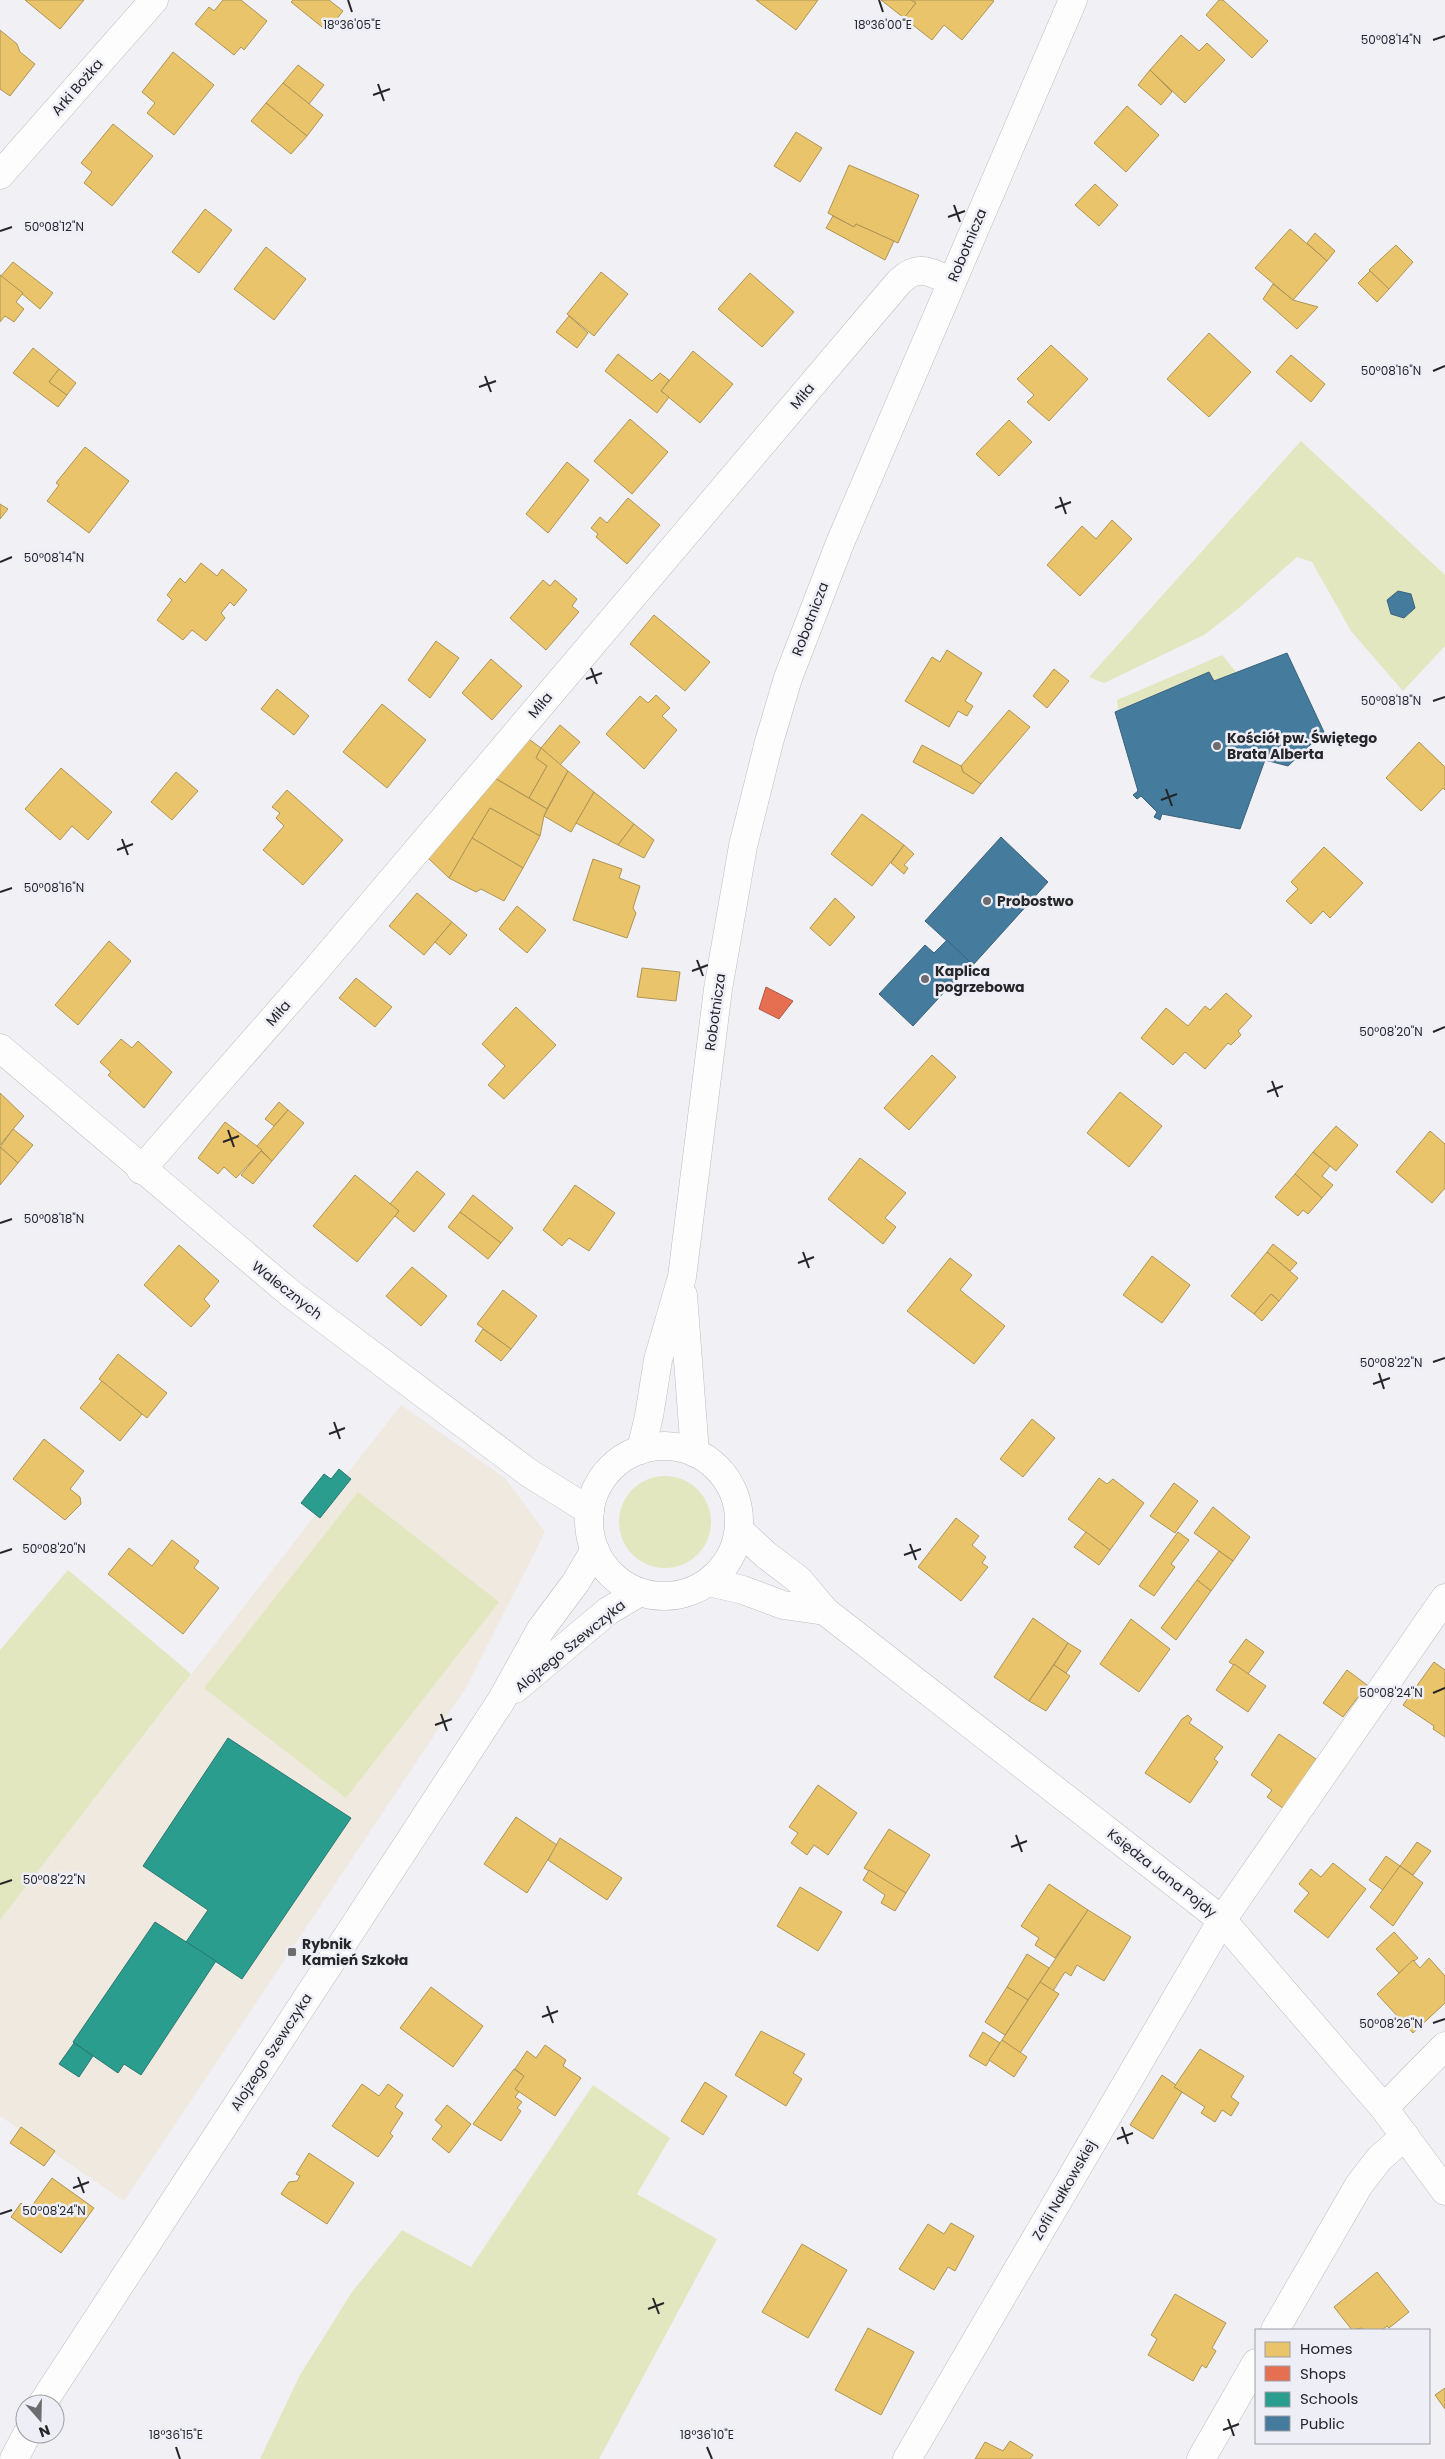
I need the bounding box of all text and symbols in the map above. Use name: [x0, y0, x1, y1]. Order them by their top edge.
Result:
text: 18°36'05"E: [323, 16, 381, 33]
text: 18°36'00"E: [854, 16, 912, 33]
text: 50°08'14"N: [1361, 31, 1421, 48]
street label: Arki Bożka: [47, 54, 107, 120]
street label: Robotnicza: [943, 205, 991, 285]
text: 50°08'12"N: [24, 218, 84, 235]
text: 50°08'16"N: [1361, 362, 1421, 379]
street label: Miła: [785, 379, 819, 413]
text: 50°08'14"N: [24, 549, 84, 566]
street label: Robotnicza: [787, 579, 833, 659]
street label: Miła: [523, 688, 557, 722]
text: 50°08'18"N: [1361, 692, 1421, 709]
place label: Kościół pw. Świętego Brata Alberta: [1227, 728, 1377, 764]
marker: Kościół pw. Świętego Brata Alberta: [1211, 740, 1223, 752]
text: 50°08'16"N: [24, 879, 84, 896]
place label: Probostwo: [997, 891, 1074, 911]
marker: Probostwo: [981, 895, 993, 907]
place label: Kaplica pogrzebowa: [935, 961, 1025, 997]
street label: Robotnicza: [700, 972, 730, 1052]
marker: Kaplica pogrzebowa: [919, 973, 931, 985]
street label: Miła: [261, 996, 295, 1030]
text: 50°08'20"N: [1359, 1023, 1423, 1040]
text: 50°08'18"N: [24, 1210, 84, 1227]
street label: Walecznych: [248, 1256, 326, 1324]
text: 50°08'22"N: [1360, 1354, 1422, 1371]
text: 50°08'20"N: [22, 1540, 86, 1557]
street label: Alojzego Szewczyka: [511, 1595, 629, 1697]
text: 50°08'24"N: [1359, 1684, 1423, 1701]
street label: Księdza Jana Pojdy: [1103, 1824, 1221, 1922]
text: 50°08'22"N: [23, 1871, 85, 1888]
place label: Rybnik Kamień Szkoła: [302, 1934, 408, 1970]
marker: Rybnik Kamień Szkoła: [286, 1946, 298, 1958]
street label: Alojzego Szewczyka: [225, 1989, 317, 2115]
text: 50°08'26"N: [1359, 2015, 1423, 2032]
street label: Zofii Nałkowskiej: [1027, 2136, 1101, 2244]
text: 50°08'24"N: [22, 2202, 86, 2219]
legend: [1255, 2329, 1430, 2444]
text: Homes: [1300, 2338, 1353, 2359]
text: Shops: [1300, 2363, 1346, 2384]
text: Schools: [1300, 2388, 1358, 2409]
north arrow: [15, 2394, 65, 2444]
text: Public: [1300, 2413, 1345, 2434]
text: N: [36, 2420, 53, 2442]
text: 18°36'15"E: [149, 2426, 203, 2443]
text: 18°36'10"E: [680, 2426, 734, 2443]

